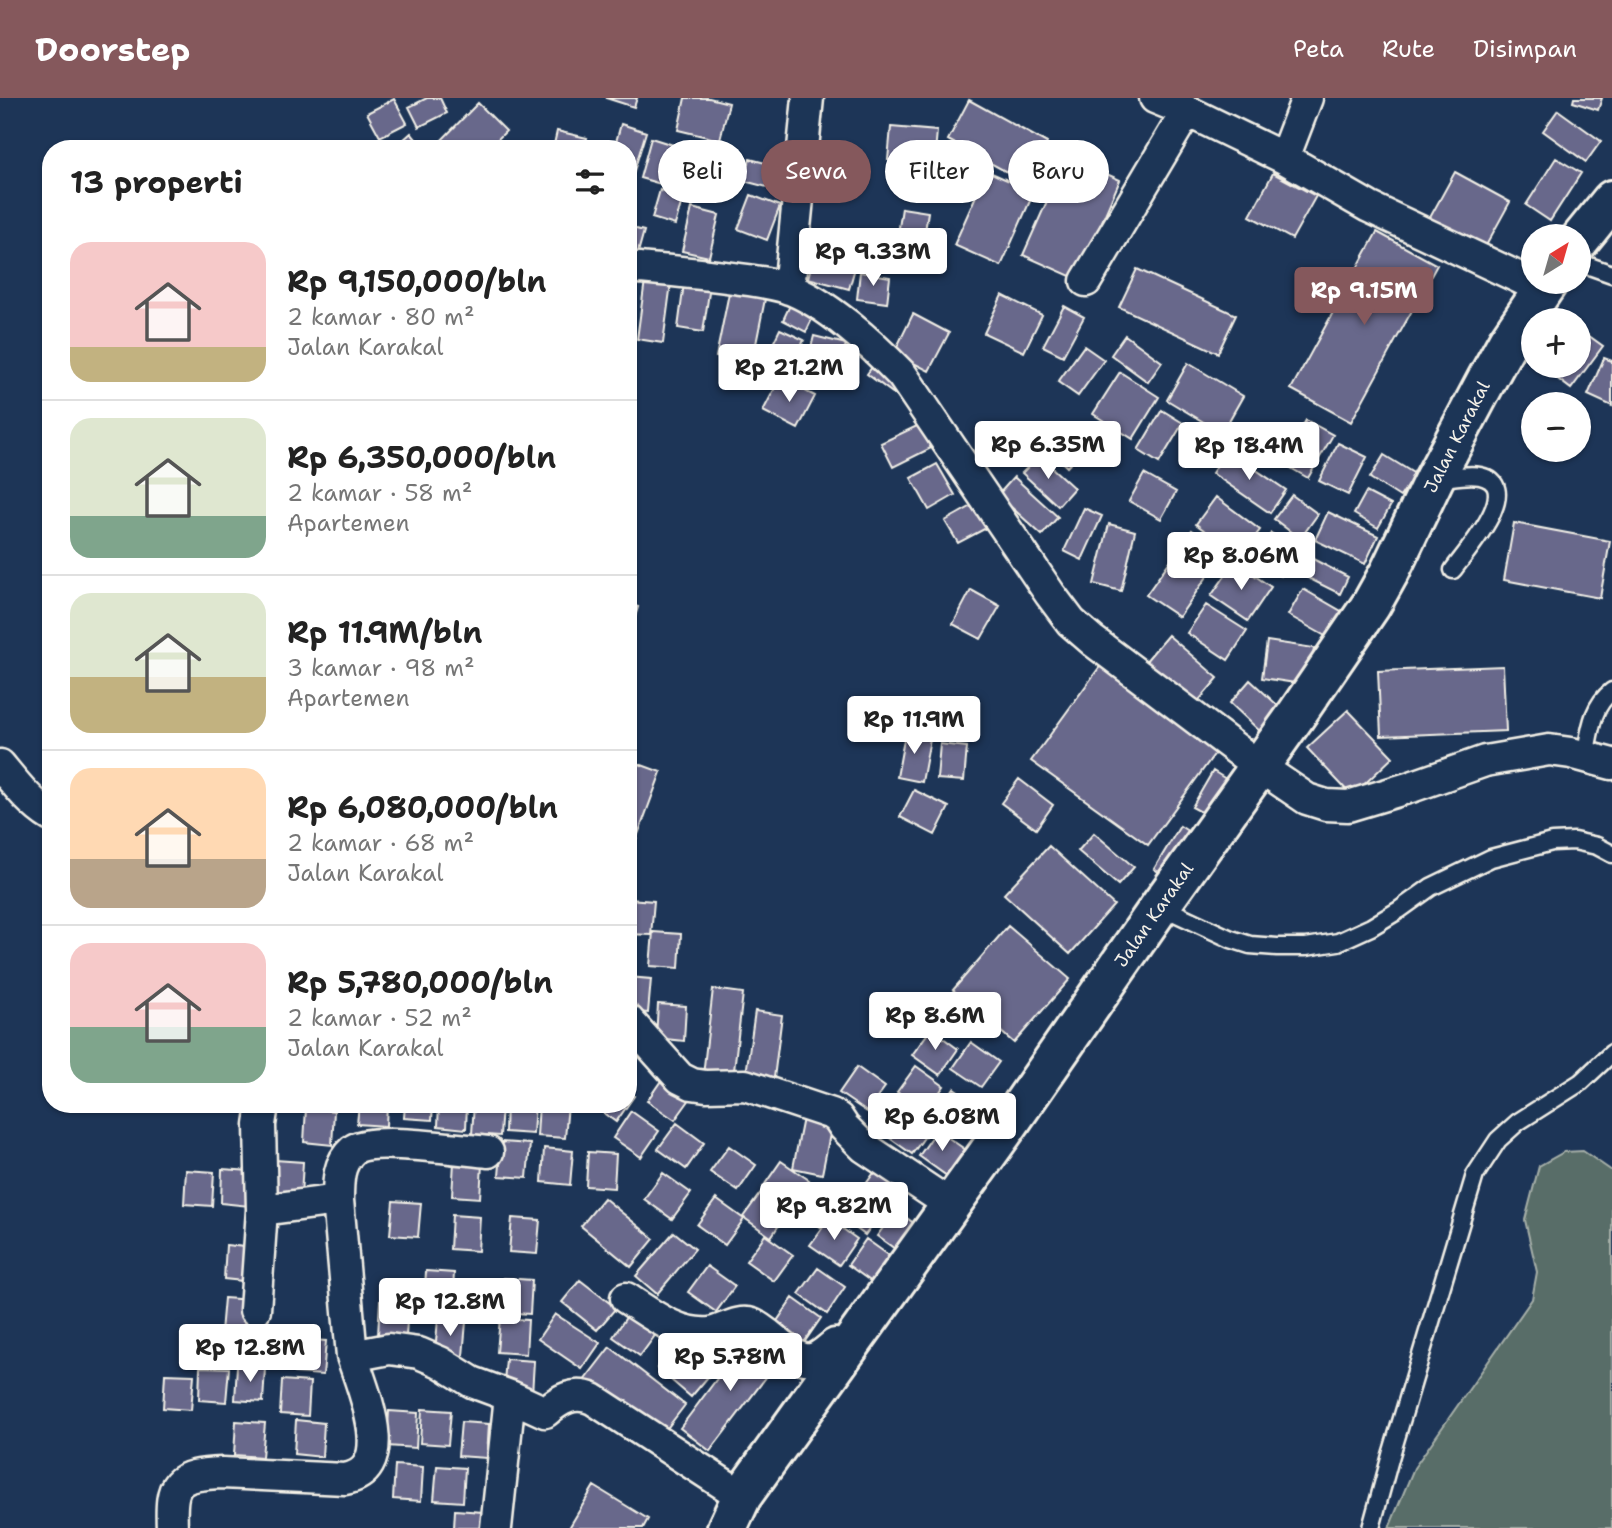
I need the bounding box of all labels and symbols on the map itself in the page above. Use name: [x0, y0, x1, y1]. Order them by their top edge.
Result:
north arrow: [1521, 224, 1591, 294]
pin: Rp 9.33M: [801, 228, 945, 288]
pin: Rp 9.15M: [1292, 268, 1436, 327]
pin: Rp 21.2M: [717, 344, 861, 404]
street label: Jalan Karakal: [1419, 376, 1496, 497]
pin: Rp 6.35M: [976, 422, 1120, 481]
pin: Rp 18.4M: [1177, 422, 1321, 482]
pin: Rp 8.06M: [1169, 532, 1313, 592]
pin: Rp 11.9M: [842, 696, 986, 756]
street label: Jalan Karakal: [1109, 857, 1199, 972]
pin: Rp 8.6M: [870, 992, 1000, 1052]
pin: Rp 6.08M: [870, 1094, 1014, 1153]
pin: Rp 9.82M: [762, 1182, 906, 1242]
pin: Rp 12.8M: [378, 1278, 522, 1338]
pin: Rp 12.8M: [178, 1324, 322, 1384]
pin: Rp 5.78M: [658, 1334, 802, 1393]

